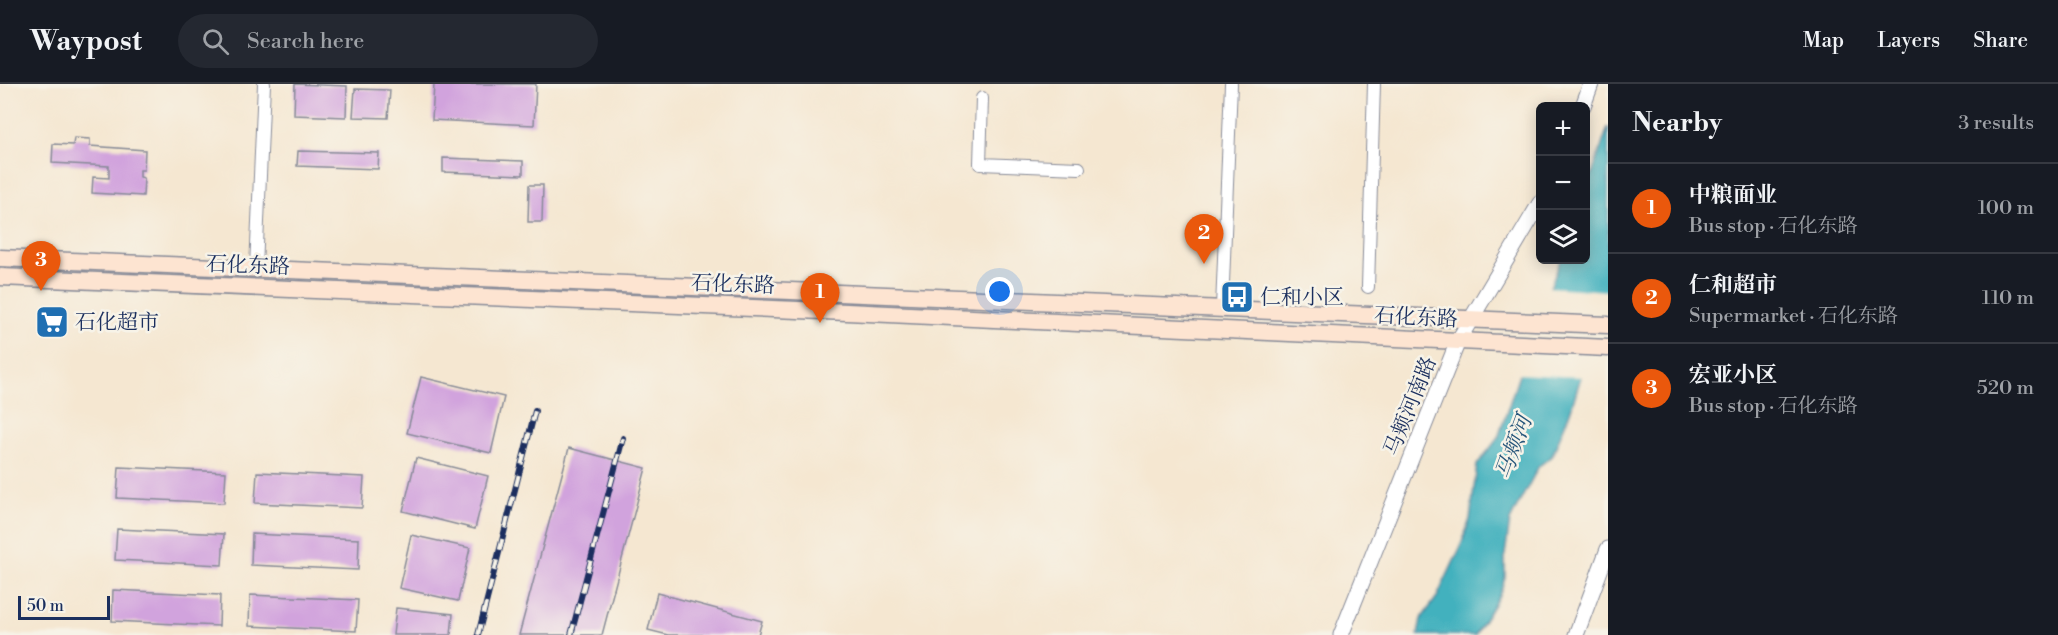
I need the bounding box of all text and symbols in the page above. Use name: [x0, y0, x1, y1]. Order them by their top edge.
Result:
search box: [178, 14, 598, 68]
text: Waypost: [30, 24, 142, 59]
icon: search: [199, 25, 232, 58]
text: Search here: [247, 28, 364, 55]
text: Map: [1803, 28, 1844, 54]
text: Layers: [1877, 28, 1940, 54]
text: Share: [1973, 28, 2028, 54]
map controls: [1536, 102, 1590, 264]
button: +: [1536, 102, 1590, 156]
text: Nearby: [1632, 107, 1722, 139]
text: 3 results: [1958, 111, 2034, 136]
button: −: [1536, 156, 1590, 210]
text: 中粮面业: [1689, 182, 1777, 209]
text: 1: [1647, 196, 1656, 221]
text: 100 m: [1978, 196, 2034, 221]
button: layers: [1536, 210, 1590, 264]
pin: 2: [1184, 214, 1224, 264]
text: Bus stop · 石化东路: [1689, 214, 1857, 239]
pin: 3: [22, 242, 60, 291]
street label: 石化东路: [206, 252, 290, 280]
street label: 石化东路: [691, 271, 775, 299]
text: 仁和超市: [1689, 272, 1777, 299]
pin: 1: [800, 274, 840, 323]
your location: [985, 277, 1014, 306]
bus stop icon: 仁和小区: [1219, 279, 1255, 315]
place label: 仁和小区: [1260, 285, 1344, 311]
text: 2: [1645, 286, 1658, 311]
text: 110 m: [1982, 286, 2034, 311]
street label: 石化东路: [1373, 303, 1459, 333]
supermarket icon: 石化超市: [34, 304, 70, 340]
text: Supermarket · 石化东路: [1689, 304, 1898, 329]
place label: 石化超市: [75, 310, 159, 336]
street label: 马颊河南路: [1379, 353, 1443, 460]
text: 宏亚小区: [1689, 362, 1777, 389]
text: 3: [1645, 376, 1658, 401]
text: 520 m: [1977, 376, 2034, 401]
text: Bus stop · 石化东路: [1689, 394, 1857, 419]
water label: 马颊河: [1490, 408, 1540, 483]
scale bar: [18, 593, 110, 620]
text: 50 m: [27, 596, 64, 616]

